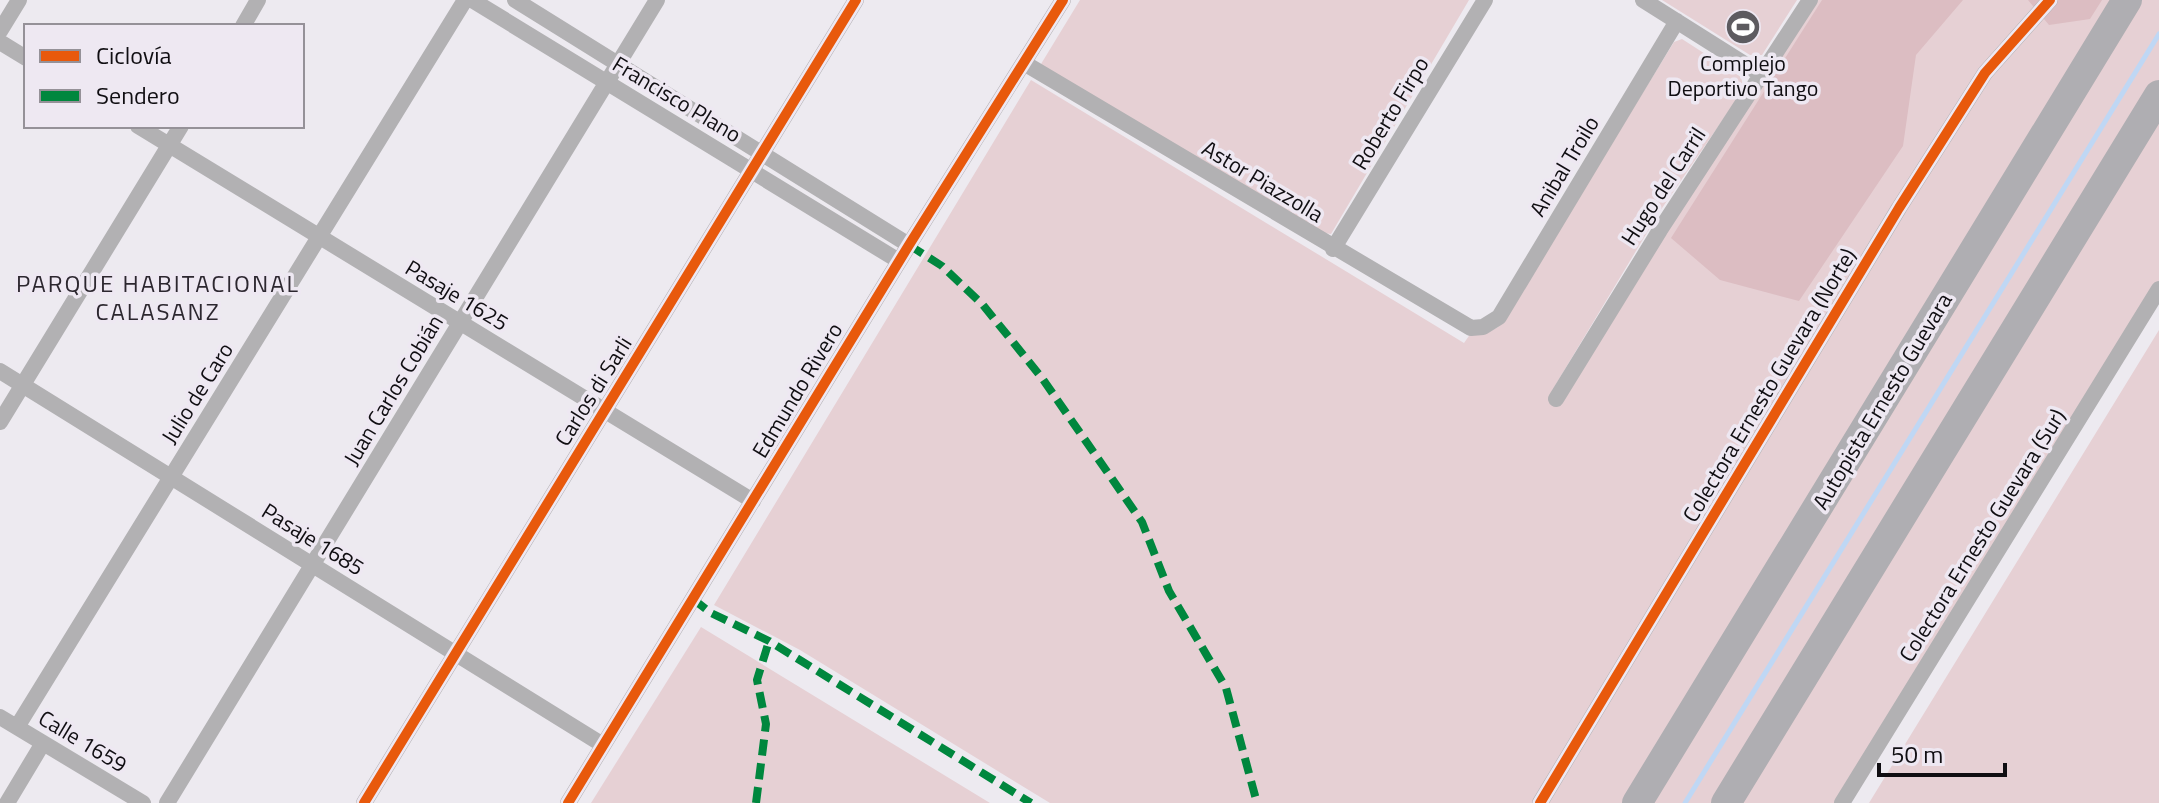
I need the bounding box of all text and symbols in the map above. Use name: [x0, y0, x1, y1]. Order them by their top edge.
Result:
sports icon: Complejo Deportivo Tango: [1724, 8, 1762, 46]
legend: [24, 24, 304, 128]
text: Ciclovía: [96, 37, 172, 73]
place label: Complejo Deportivo Tango: [1668, 46, 1818, 105]
street label: Francisco Plano: [606, 47, 748, 151]
street label: Roberto Firpo: [1343, 50, 1437, 176]
text: Sendero: [96, 77, 180, 113]
street label: Anibal Troilo: [1520, 109, 1608, 223]
street label: Hugo del Carril: [1612, 120, 1714, 252]
street label: Astor Piazzolla: [1196, 131, 1330, 231]
street label: Colectora Ernesto Guevara (Norte): [1673, 241, 1865, 529]
street label: Pasaje 1625: [399, 251, 515, 339]
district label: PARQUE HABITACIONAL CALASANZ: [16, 265, 300, 329]
street label: Autopista Ernesto Guevara: [1804, 286, 1960, 516]
street label: Juan Carlos Cobián: [334, 308, 452, 472]
street label: Edmundo Rivero: [743, 316, 851, 464]
street label: Carlos di Sarli: [546, 329, 640, 453]
street label: Julio de Caro: [152, 336, 242, 450]
street label: Colectora Ernesto Guevara (Sur): [1890, 402, 2074, 668]
street label: Pasaje 1685: [255, 494, 371, 584]
street label: Calle 1659: [32, 701, 134, 781]
scale bar: [1879, 727, 2005, 777]
text: 50 m: [1891, 736, 1943, 772]

